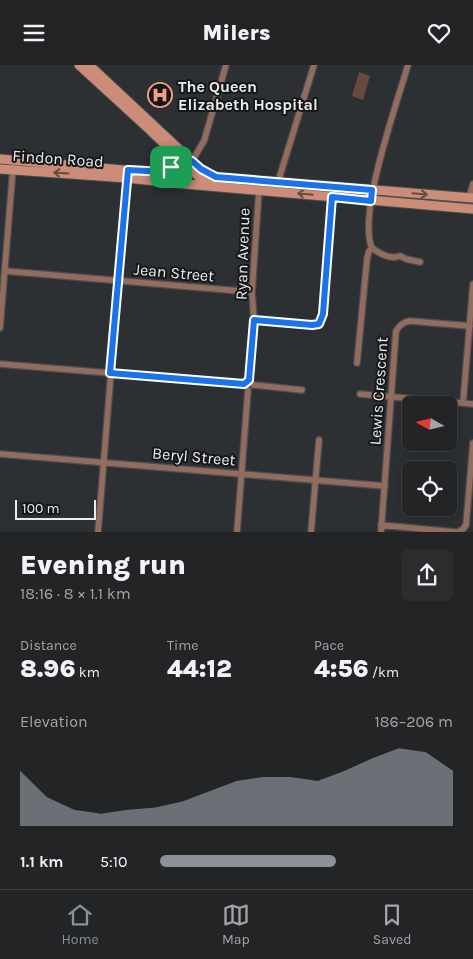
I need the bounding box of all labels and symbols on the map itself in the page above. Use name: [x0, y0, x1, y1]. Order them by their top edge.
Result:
place label: The Queen Elizabeth Hospital: [178, 77, 318, 114]
hospital icon: The Queen Elizabeth Hospital: [147, 82, 173, 108]
street label: Findon Road: [12, 146, 104, 171]
pin: [150, 146, 192, 188]
one-way arrow: [53, 168, 69, 178]
one-way arrow: [297, 189, 313, 199]
one-way arrow: [412, 189, 428, 198]
street label: Ryan Avenue: [231, 208, 254, 300]
street label: Jean Street: [133, 260, 215, 285]
street label: Lewis Crescent: [365, 336, 392, 446]
north arrow: [402, 396, 458, 451]
street label: Beryl Street: [151, 443, 236, 470]
scale bar: [15, 497, 96, 520]

